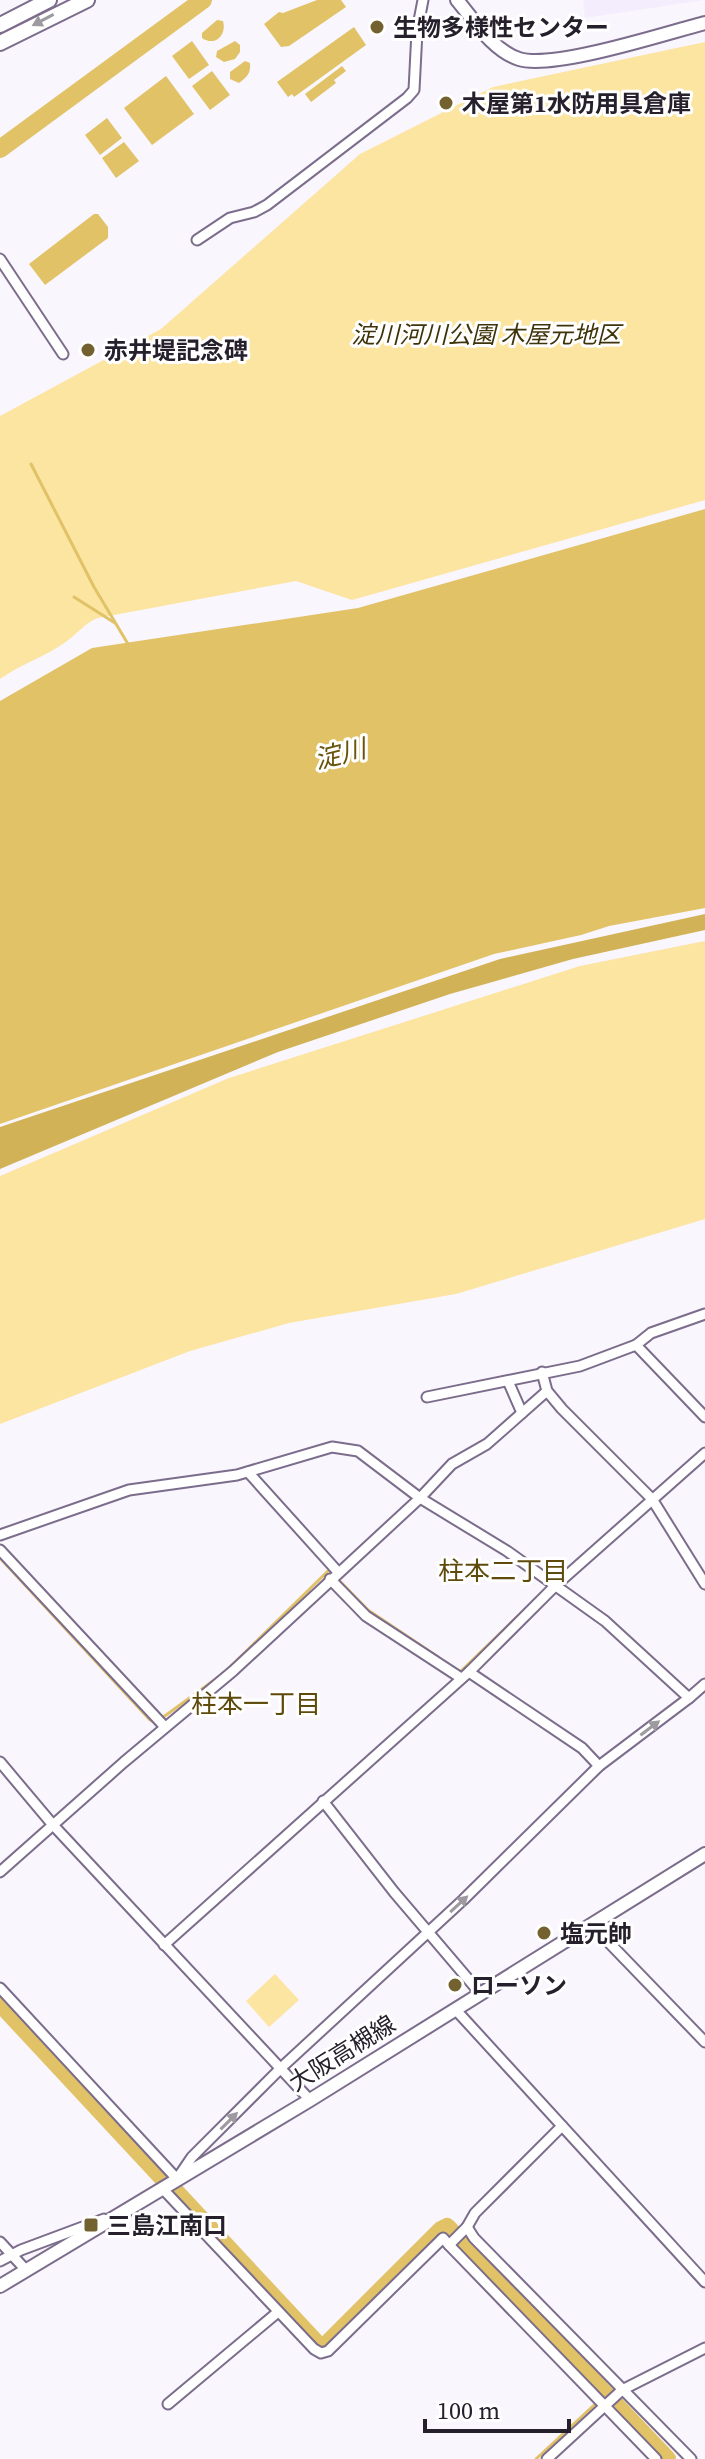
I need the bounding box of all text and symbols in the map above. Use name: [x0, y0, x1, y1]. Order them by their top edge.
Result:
place label: 生物多様性センター: [393, 11, 609, 44]
one-way arrow: [31, 14, 54, 27]
marker: 生物多様性センター: [368, 18, 386, 36]
place label: 木屋第1水防用具倉庫: [462, 87, 691, 120]
marker: 木屋第1水防用具倉庫: [437, 94, 455, 112]
park label: 淀川河川公園 木屋元地区: [351, 318, 624, 351]
place label: 赤井堤記念碑: [104, 334, 248, 367]
marker: 赤井堤記念碑: [79, 341, 97, 359]
water label: 淀川: [310, 730, 372, 778]
district label: 柱本二丁目: [438, 1553, 568, 1589]
district label: 柱本一丁目: [191, 1686, 321, 1722]
one-way arrow: [639, 1720, 660, 1736]
one-way arrow: [449, 1895, 468, 1914]
place label: 塩元帥: [560, 1917, 632, 1950]
marker: 塩元帥: [535, 1924, 553, 1942]
place label: ローソン: [471, 1969, 567, 2002]
marker: ローソン: [446, 1976, 464, 1994]
street label: 大阪高槻線: [282, 2007, 402, 2099]
one-way arrow: [219, 2112, 238, 2130]
place label: 三島江南口: [107, 2209, 227, 2242]
marker: 三島江南口: [82, 2216, 100, 2234]
scale bar: [425, 2383, 569, 2433]
text: 100 m: [437, 2394, 500, 2427]

